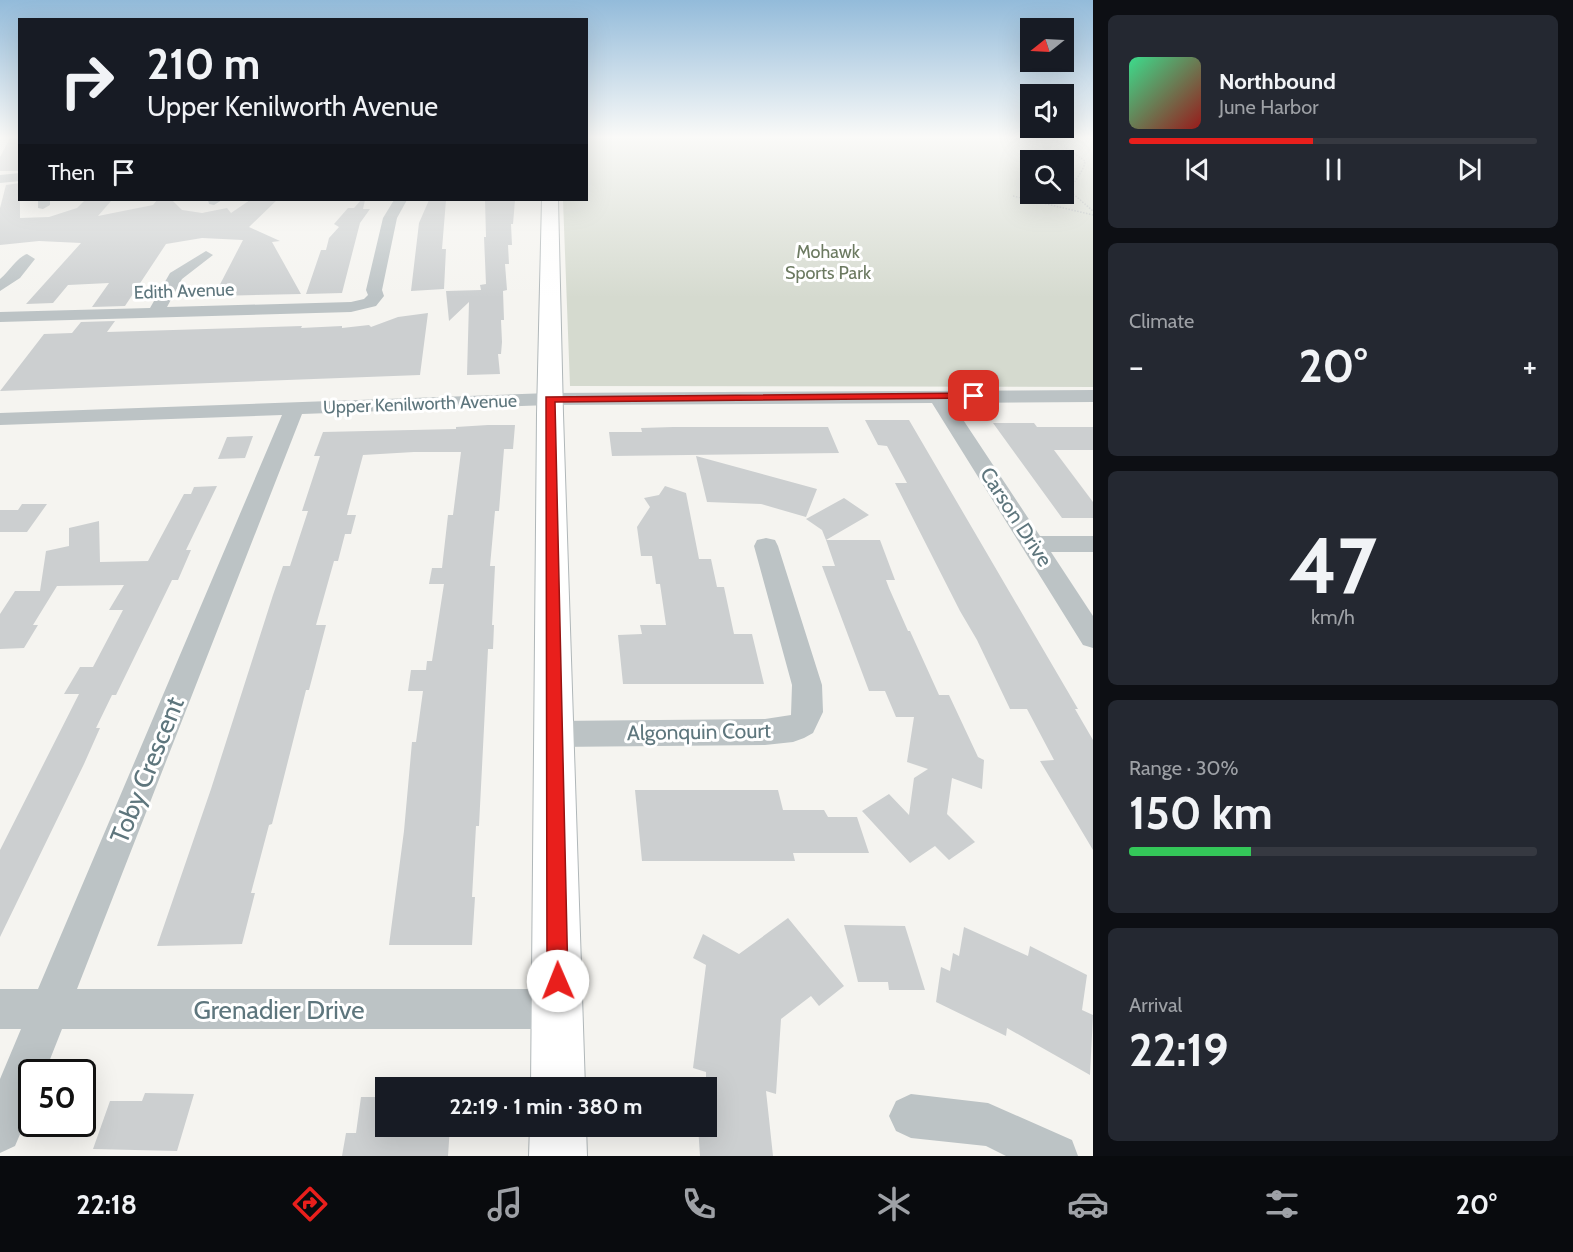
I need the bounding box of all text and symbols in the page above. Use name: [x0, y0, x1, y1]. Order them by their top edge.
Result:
north arrow: [1020, 18, 1074, 72]
map controls: [1020, 18, 1074, 204]
text: 210 m: [147, 38, 260, 90]
icon: right: [48, 42, 126, 120]
text: Northbound: [1219, 68, 1336, 95]
button: sound: [1020, 84, 1074, 138]
text: Upper Kenilworth Avenue: [147, 90, 438, 123]
text: June Harbor: [1219, 95, 1319, 119]
button: search: [1020, 150, 1074, 204]
icon: previous: [1181, 153, 1214, 186]
icon: pause: [1317, 153, 1350, 186]
icon: next: [1453, 153, 1486, 186]
icon: arrive: [107, 156, 140, 189]
text: Then: [48, 159, 95, 186]
park label: Mohawk Sports Park: [785, 241, 872, 284]
street label: Edith Avenue: [133, 278, 235, 304]
text: Climate: [1129, 309, 1194, 333]
text: 20°: [1299, 339, 1367, 393]
text: −: [1129, 346, 1144, 386]
text: +: [1522, 346, 1537, 386]
pin: [948, 370, 999, 421]
icon: arrive: [957, 379, 990, 412]
street label: Upper Kenilworth Avenue: [323, 390, 517, 418]
street label: Carson Drive: [975, 462, 1058, 571]
text: 47: [1289, 518, 1377, 613]
text: km/h: [1311, 605, 1355, 629]
street label: Toby Crescent: [103, 692, 191, 848]
street label: Algonquin Court: [627, 718, 771, 745]
text: Range · 30%: [1129, 756, 1238, 780]
text: 150 km: [1129, 786, 1273, 840]
position arrow: [526, 949, 590, 1013]
text: Arrival: [1129, 993, 1182, 1017]
street label: Grenadier Drive: [193, 994, 365, 1026]
text: 22:19: [1129, 1023, 1229, 1077]
speed limit sign: 50: [18, 1059, 96, 1137]
text: 22:19 · 1 min · 380 m: [449, 1093, 643, 1120]
icon: directions: [289, 1183, 331, 1225]
icon: music: [484, 1183, 526, 1225]
icon: phone: [678, 1183, 720, 1225]
icon: climate: [873, 1183, 915, 1225]
icon: car: [1067, 1183, 1109, 1225]
icon: filters: [1261, 1183, 1303, 1225]
text: 22:18: [76, 1188, 137, 1221]
text: 20°: [1456, 1188, 1497, 1221]

